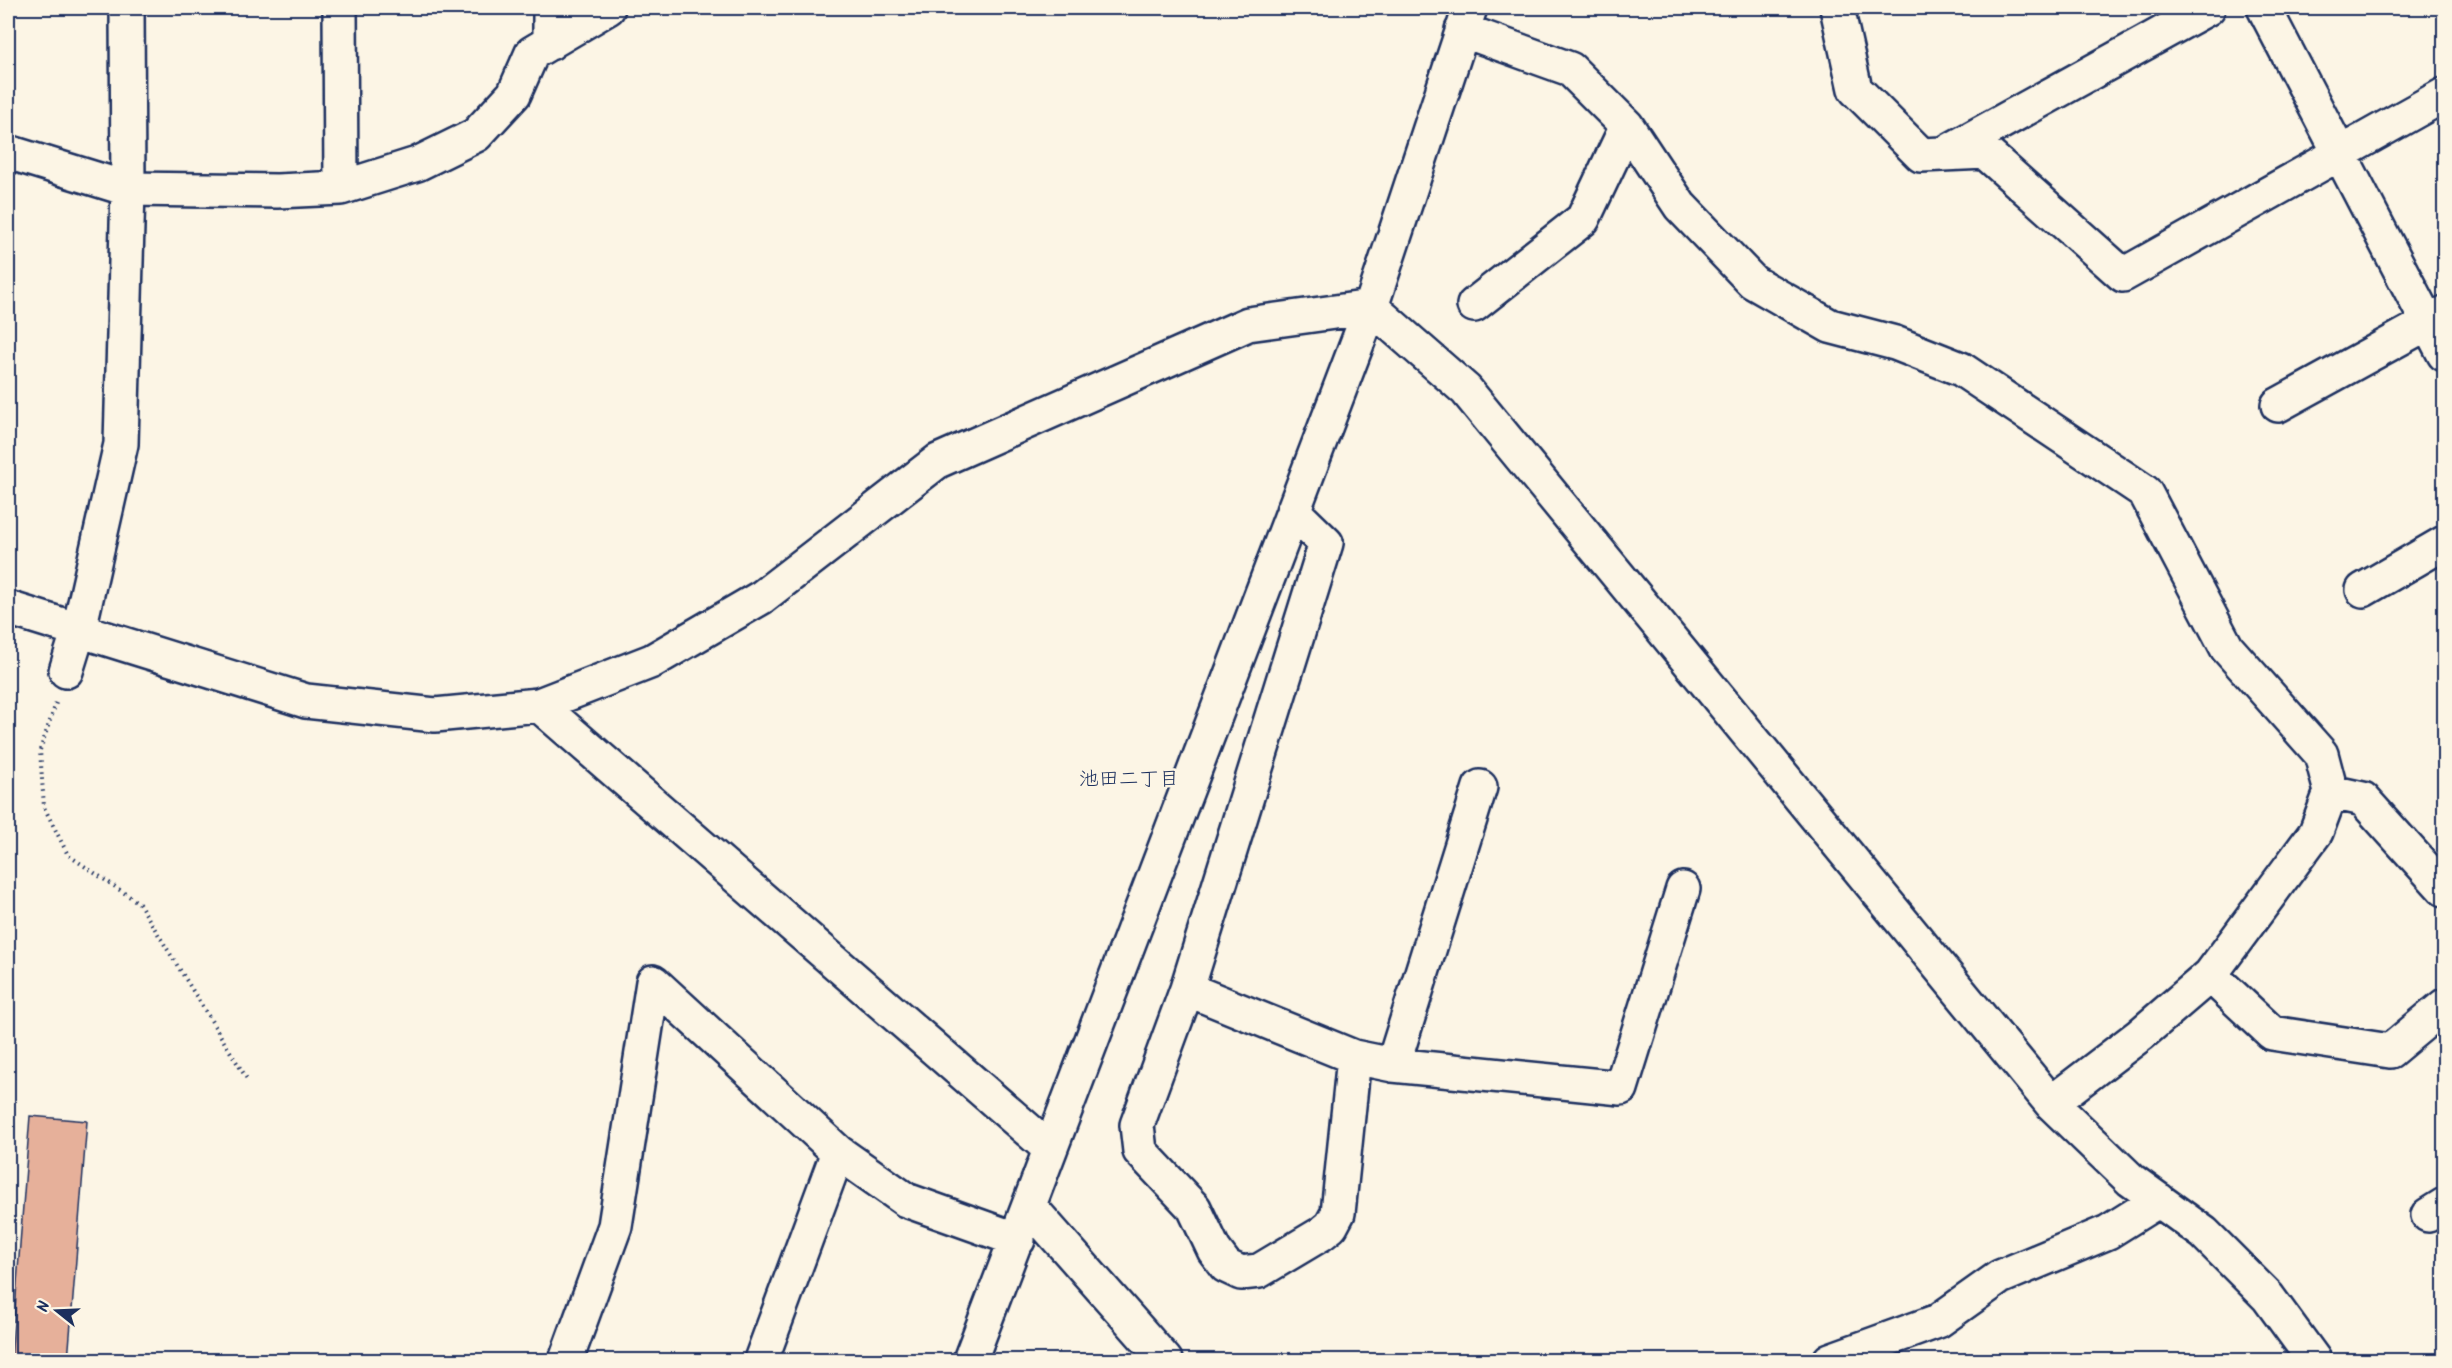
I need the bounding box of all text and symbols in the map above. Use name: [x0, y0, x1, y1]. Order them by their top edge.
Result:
district label: 池田二丁目: [1079, 764, 1179, 796]
north arrow: [27, 1281, 87, 1341]
text: N: [31, 1298, 58, 1315]

